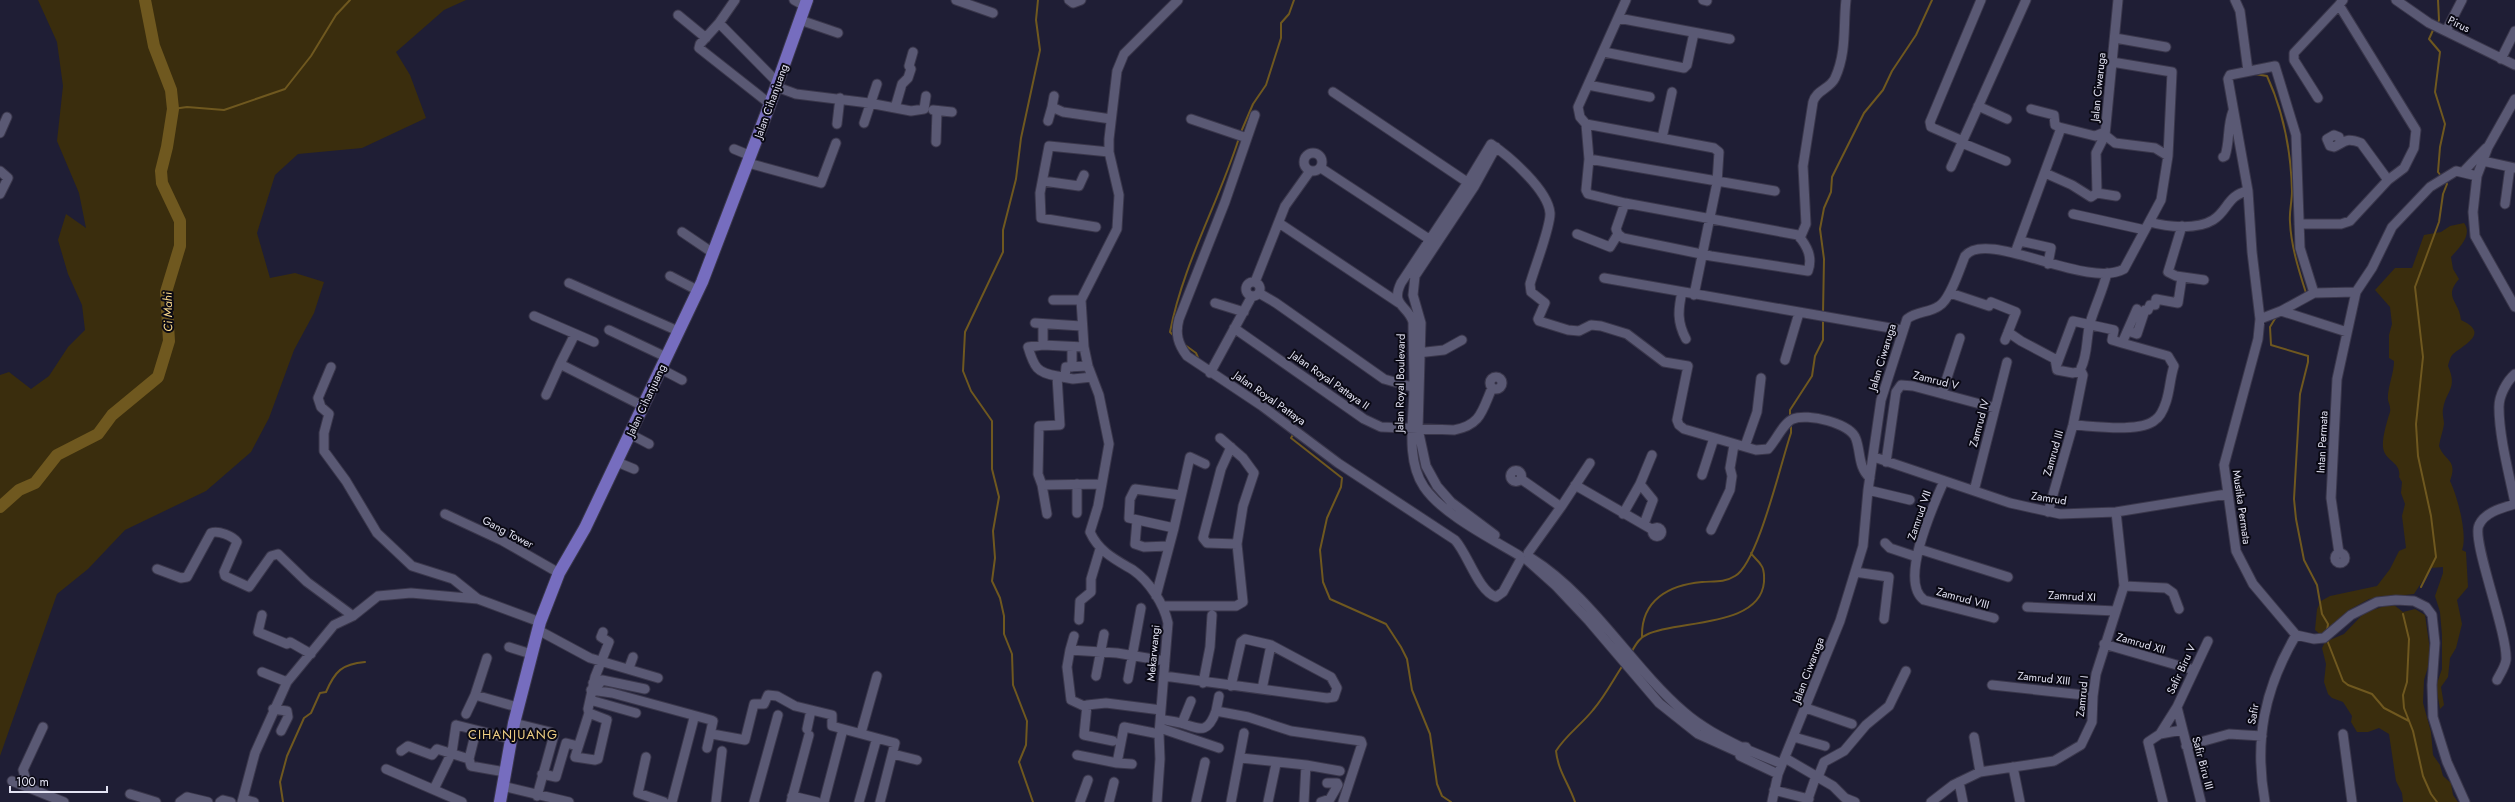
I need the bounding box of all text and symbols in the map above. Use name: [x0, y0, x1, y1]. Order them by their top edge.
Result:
street label: Pirus: [2445, 12, 2473, 36]
street label: Jalan Ciwaruga: [2086, 52, 2110, 124]
street label: Jalan Cihanjuang: [749, 62, 792, 142]
water label: Ci Mahi: [159, 291, 177, 332]
street label: Jalan Ciwaruga: [1864, 322, 1900, 394]
street label: Jalan Royal Boulevard: [1391, 333, 1409, 435]
street label: Jalan Royal Pattaya II: [1286, 346, 1373, 413]
street label: Jalan Cihanjuang: [621, 361, 670, 441]
street label: Jalan Royal Pattaya: [1229, 366, 1309, 429]
street label: Zamrud V: [1912, 367, 1961, 394]
street label: Zamrud IV: [1965, 397, 1993, 449]
street label: Intan Permata: [2312, 410, 2332, 474]
street label: Zamrud III: [2039, 428, 2067, 478]
street label: Mustika Permata: [2229, 469, 2255, 545]
street label: Zamrud: [2030, 487, 2068, 509]
street label: Zamrud VII: [1903, 488, 1935, 542]
street label: Gang Tower: [480, 512, 537, 552]
street label: Zamrud VIII: [1935, 583, 1991, 613]
street label: Zamrud XI: [2048, 587, 2096, 605]
street label: Mekarwangi: [1143, 624, 1163, 682]
street label: Zamrud XII: [2115, 628, 2167, 658]
street label: Jalan Ciwaruga: [1787, 635, 1828, 707]
street label: Safir Biru V: [2162, 641, 2200, 697]
street label: Zamrud XIII: [2017, 667, 2071, 689]
street label: Zamrud I: [2072, 674, 2092, 718]
street label: Safir: [2243, 702, 2263, 726]
district label: CIHANJUANG: [468, 725, 558, 744]
street label: Safir Biru III: [2188, 735, 2218, 791]
scale bar: [10, 768, 107, 794]
text: 100 m: [16, 773, 49, 791]

